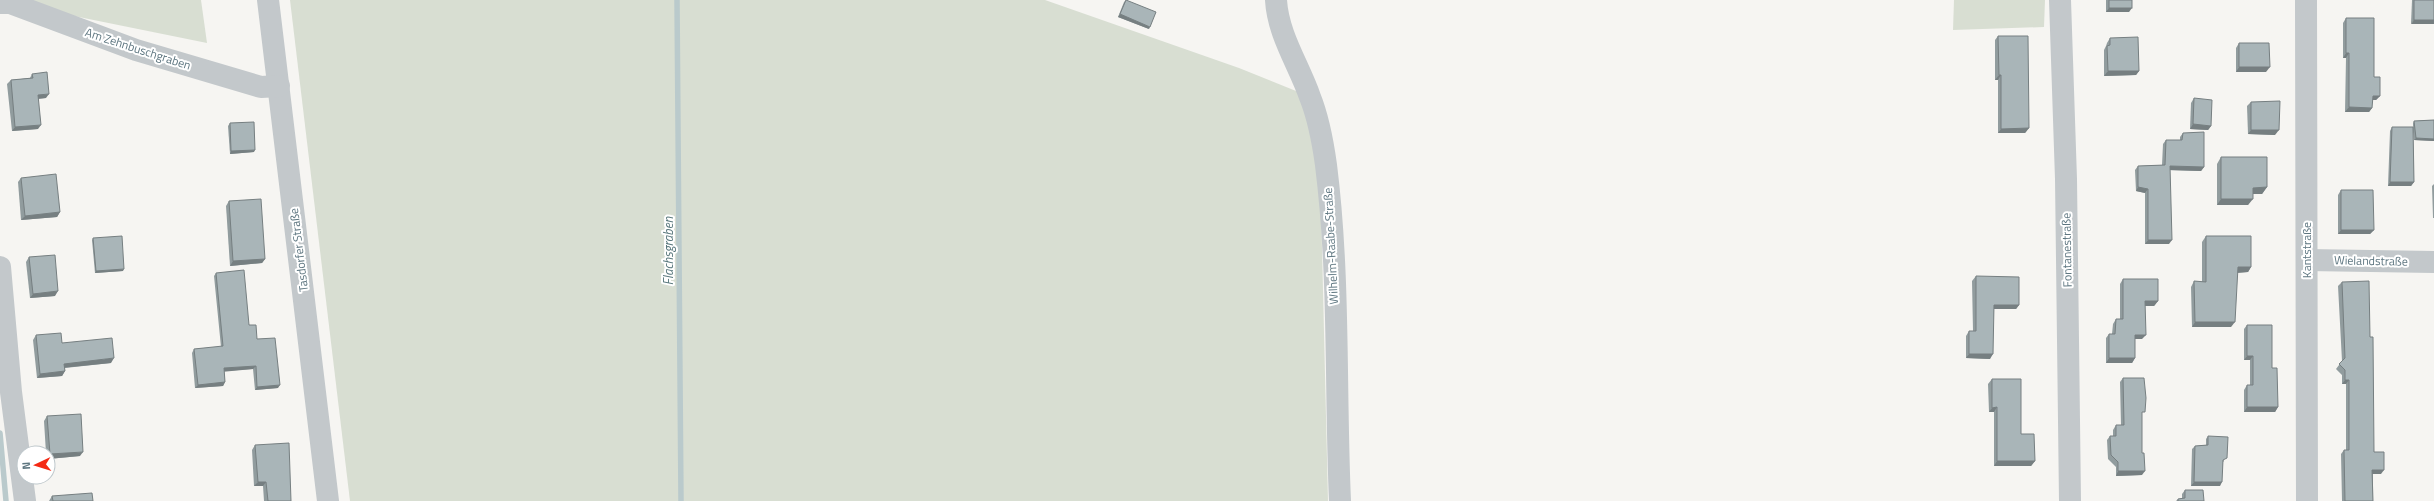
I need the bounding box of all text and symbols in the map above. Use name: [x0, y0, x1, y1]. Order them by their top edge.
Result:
street label: Am Zehnbuschgraben: [83, 22, 193, 75]
street label: Wilhelm-Raabe-Straße: [1318, 187, 1343, 305]
street label: Tasdorfer Straße: [284, 207, 313, 293]
street label: Fontanestraße: [2056, 213, 2077, 287]
water label: Flachsgraben: [658, 216, 678, 285]
street label: Kantstraße: [2297, 222, 2316, 278]
street label: Wielandstraße: [2334, 250, 2408, 271]
north arrow: [16, 445, 56, 485]
text: N: [18, 461, 34, 470]

